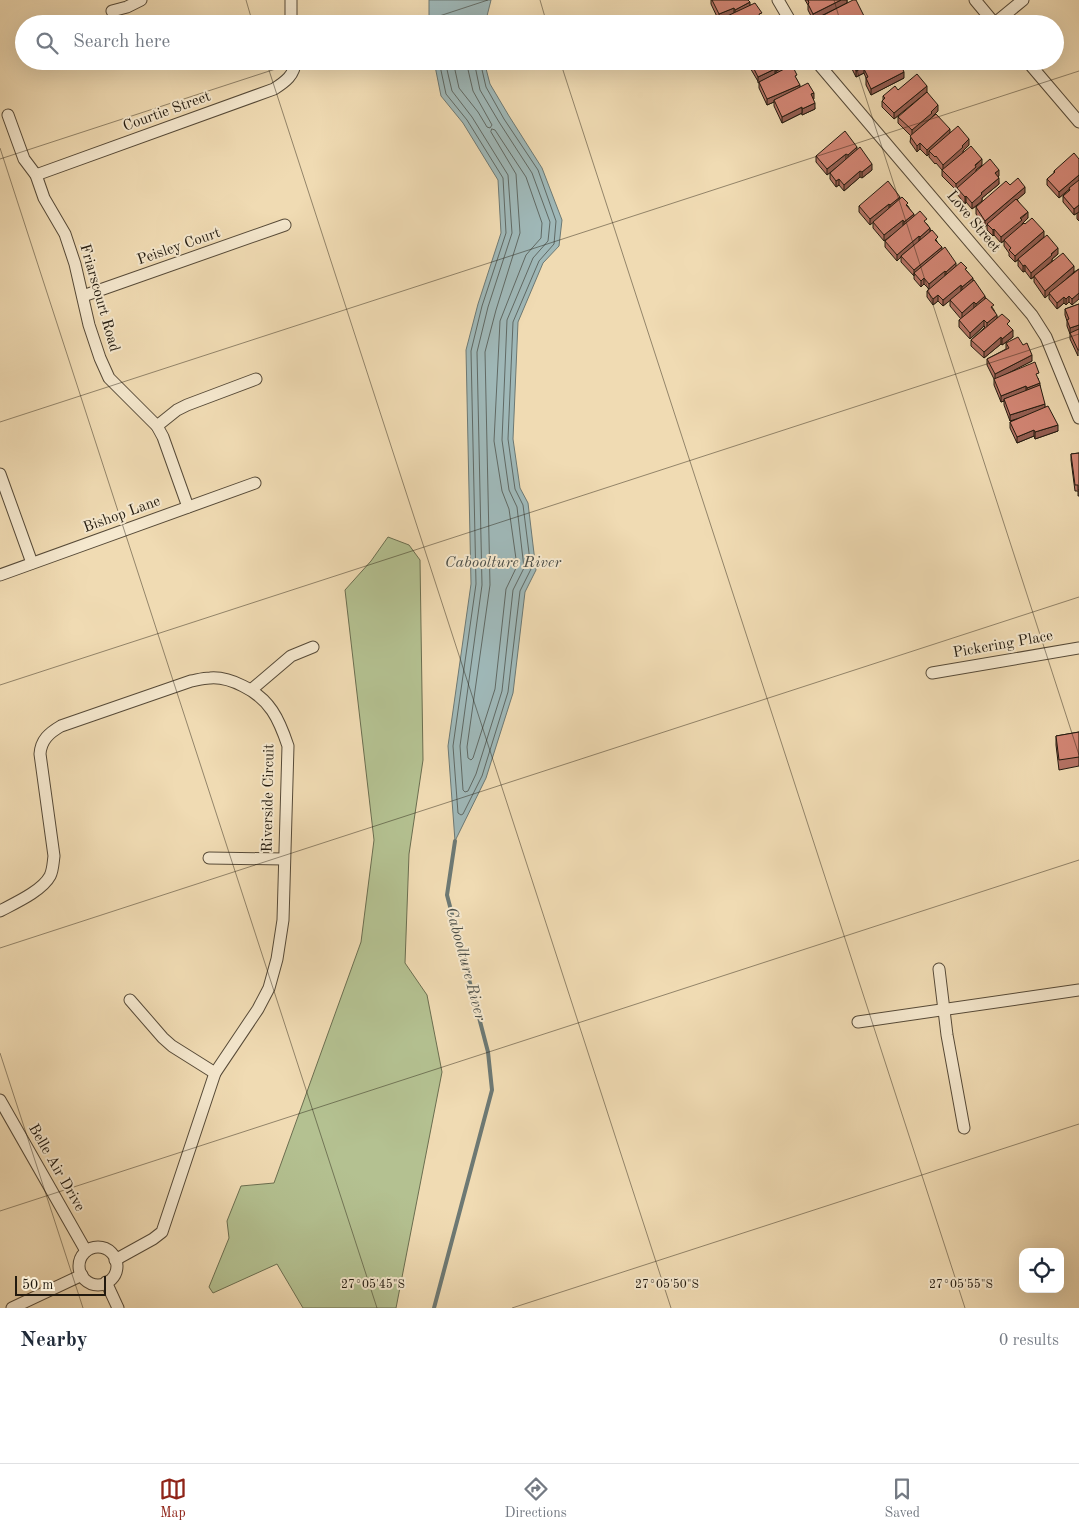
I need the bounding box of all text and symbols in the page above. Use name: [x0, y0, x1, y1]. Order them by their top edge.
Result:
search box: [15, 15, 1064, 70]
icon: search: [33, 29, 61, 57]
text: Search here: [73, 33, 170, 52]
street label: Courtie Street: [121, 89, 213, 135]
street label: Love Street: [943, 188, 1003, 256]
street label: Peisley Court: [135, 226, 223, 268]
street label: Friarscourt Road: [76, 242, 122, 354]
street label: Bishop Lane: [81, 494, 163, 536]
water label: Caboolture River: [445, 555, 562, 571]
street label: Pickering Place: [952, 629, 1054, 661]
street label: Riverside Circuit: [261, 744, 277, 852]
water label: Caboolture River: [442, 906, 488, 1023]
street label: Belle Air Drive: [25, 1122, 87, 1214]
map controls: [1019, 1248, 1064, 1293]
button: locate: [1019, 1248, 1064, 1293]
scale bar: [15, 1273, 106, 1296]
text: 50 m: [22, 1278, 53, 1292]
text: 27°05'45"S: [341, 1278, 405, 1291]
text: 27°05'50"S: [635, 1278, 699, 1291]
text: 27°05'55"S: [929, 1278, 993, 1291]
text: Nearby: [20, 1330, 88, 1351]
text: 0 results: [999, 1333, 1059, 1349]
tab: Map: [159, 1475, 187, 1522]
tab: Directions: [505, 1475, 567, 1522]
tab: Saved: [884, 1475, 920, 1522]

